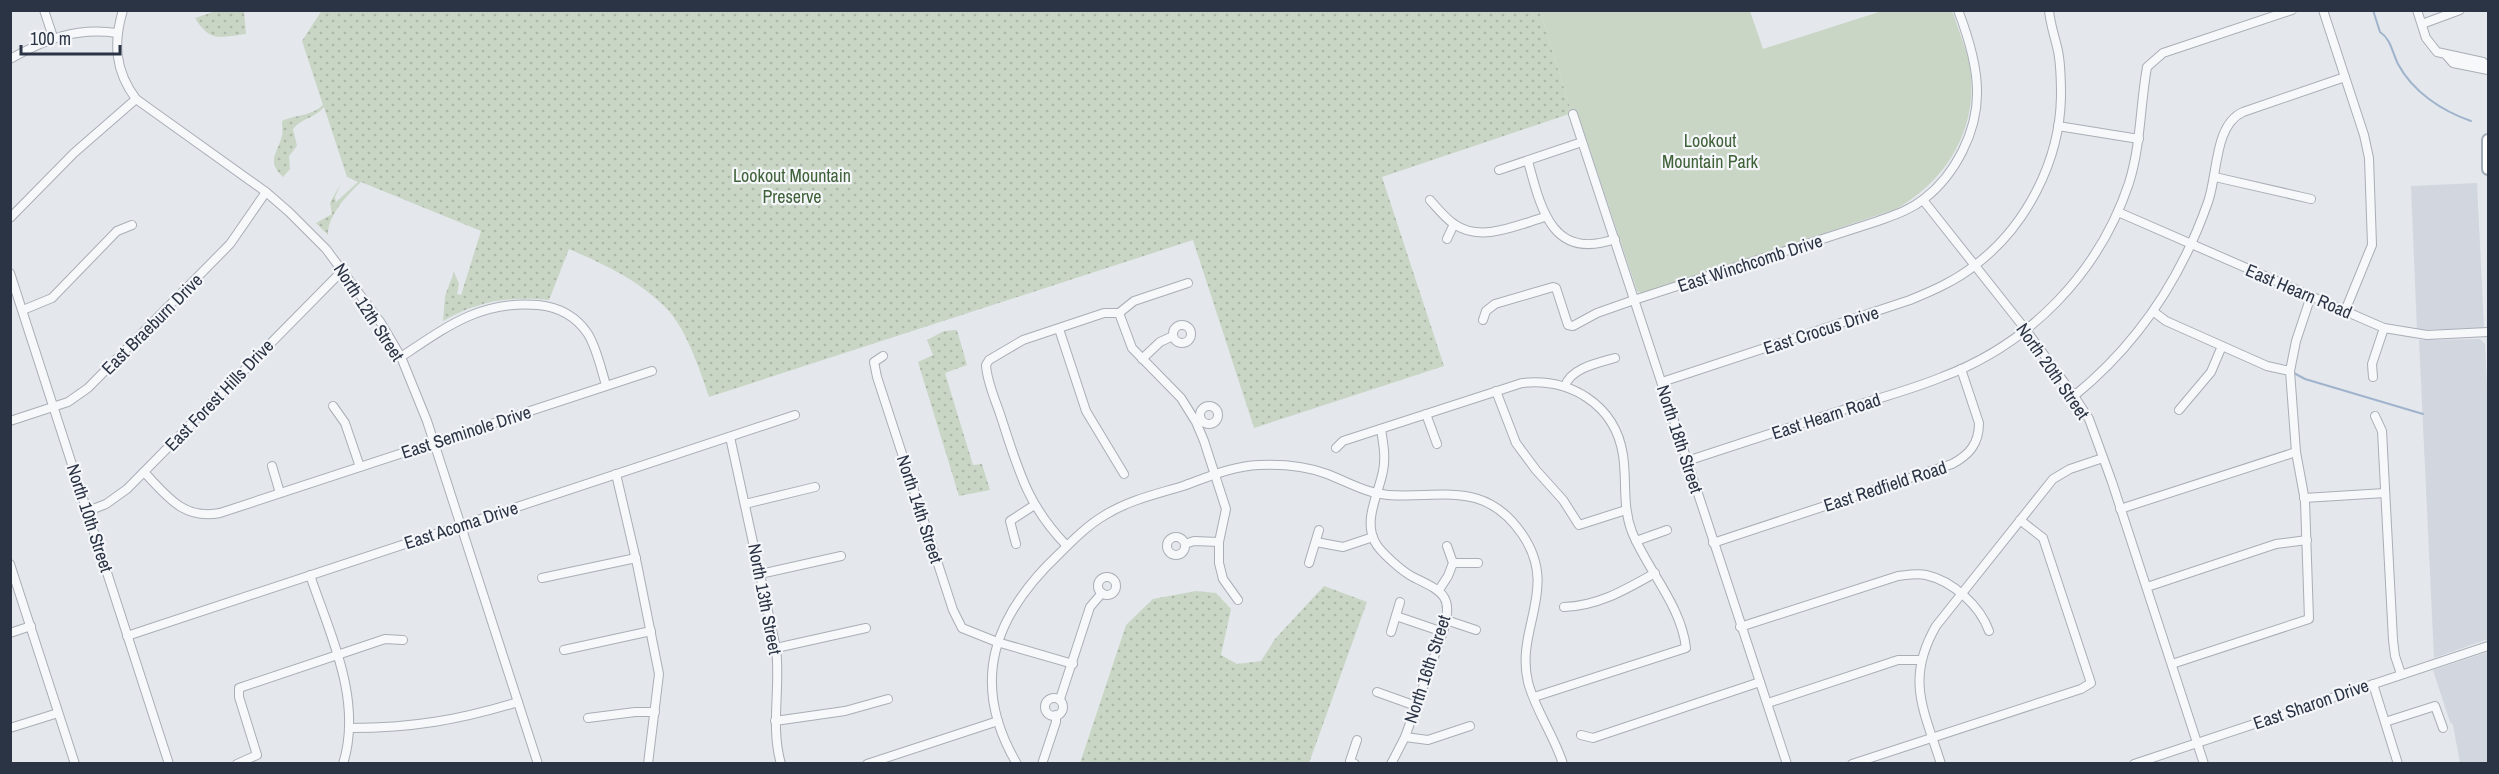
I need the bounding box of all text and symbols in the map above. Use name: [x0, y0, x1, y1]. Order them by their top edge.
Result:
scale bar: [21, 18, 120, 56]
text: 100 m: [30, 26, 71, 51]
park label: Lookout Mountain Park: [1662, 128, 1759, 174]
park label: Lookout Mountain Preserve: [733, 163, 851, 209]
street label: East Winchcomb Drive: [1674, 228, 1826, 298]
street label: East Hearn Road: [2242, 257, 2356, 325]
street label: North 12th Street: [328, 258, 410, 366]
street label: East Braeburn Drive: [96, 268, 208, 380]
street label: East Crocus Drive: [1760, 300, 1882, 360]
street label: North 20th Street: [2011, 318, 2095, 424]
street label: East Forest Hills Drive: [159, 333, 279, 457]
street label: North 18th Street: [1651, 382, 1709, 496]
street label: East Hearn Road: [1768, 387, 1884, 445]
street label: East Seminole Drive: [398, 399, 534, 465]
street label: North 14th Street: [891, 452, 949, 566]
street label: East Redfield Road: [1820, 454, 1950, 518]
street label: North 10th Street: [61, 461, 119, 575]
street label: East Acoma Drive: [401, 495, 521, 555]
street label: North 13th Street: [742, 541, 788, 657]
street label: North 16th Street: [1398, 612, 1456, 726]
street label: East Sharon Drive: [2250, 673, 2372, 735]

